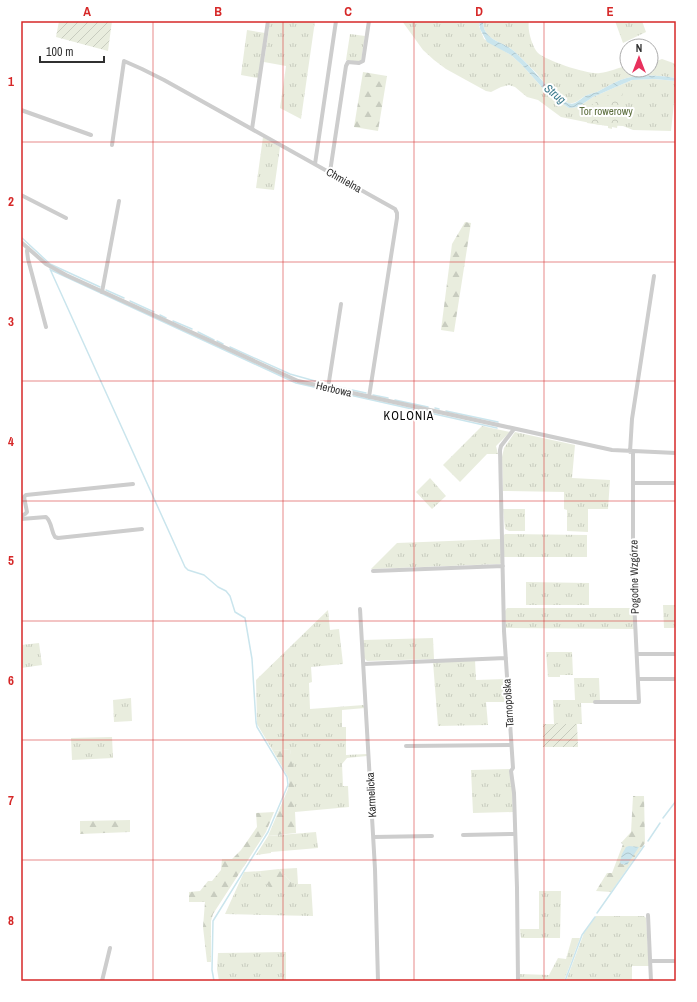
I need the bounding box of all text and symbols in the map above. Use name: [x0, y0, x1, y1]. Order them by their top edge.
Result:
text: A: [83, 3, 91, 20]
text: B: [214, 3, 222, 20]
text: C: [344, 3, 352, 20]
text: D: [475, 3, 483, 20]
text: E: [606, 3, 614, 20]
scale bar: [40, 38, 104, 64]
north arrow: [619, 38, 659, 78]
text: N: [636, 41, 642, 55]
text: 100 m: [46, 44, 73, 60]
text: 1: [8, 73, 14, 90]
water label: Strug: [541, 80, 570, 108]
park label: Tor rowerowy: [579, 104, 633, 118]
street label: Chmielna: [324, 165, 364, 195]
text: 2: [8, 193, 14, 210]
text: 3: [8, 313, 14, 330]
street label: Herbowa: [315, 378, 353, 400]
district label: KOLONIA: [384, 408, 434, 424]
text: 4: [8, 433, 14, 450]
street label: Pogodne Wzgórze: [626, 540, 642, 614]
text: 5: [8, 552, 14, 569]
text: 6: [8, 672, 14, 689]
street label: Tarnopolska: [499, 678, 517, 728]
street label: Karmelicka: [363, 772, 379, 818]
text: 7: [8, 792, 14, 809]
text: 8: [8, 912, 14, 929]

